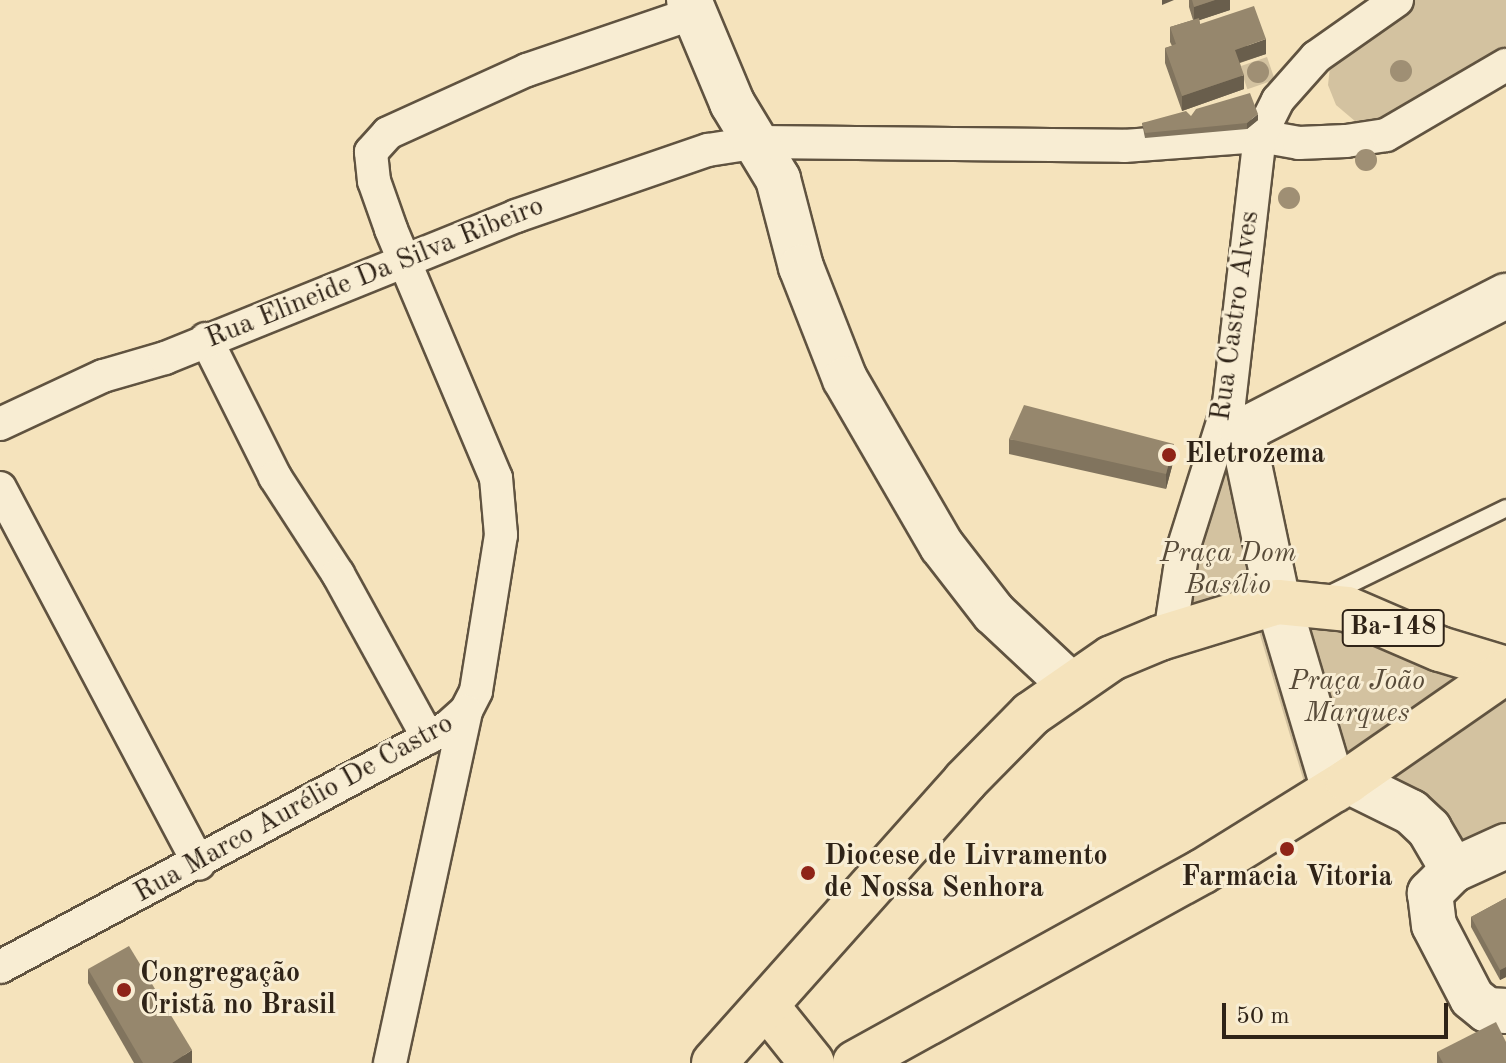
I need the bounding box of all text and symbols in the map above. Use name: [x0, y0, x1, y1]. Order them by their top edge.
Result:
street label: Rua Elineide Da Silva Ribeiro: [201, 190, 549, 356]
street label: Rua Castro Alves: [1205, 209, 1267, 423]
place label: Eletrozema: [1185, 438, 1325, 472]
marker: Eletrozema: [1160, 446, 1178, 464]
park label: Praça Dom Basílio: [1160, 537, 1296, 603]
road number: Ba-148: [1341, 606, 1445, 650]
park label: Praça João Marques: [1289, 665, 1425, 731]
street label: Rua Marco Aurélio De Castro: [129, 707, 459, 911]
place label: Diocese de Livramento de Nossa Senhora: [824, 840, 1108, 906]
marker: Farmacia Vitoria: [1278, 840, 1296, 858]
place label: Farmacia Vitoria: [1181, 861, 1393, 895]
marker: Diocese de Livramento de Nossa Senhora: [799, 864, 817, 882]
place label: Congregação Cristã no Brasil: [140, 957, 336, 1023]
marker: Congregação Cristã no Brasil: [115, 981, 133, 999]
scale bar: [1226, 987, 1452, 1037]
text: 50 m: [1236, 1005, 1290, 1029]

